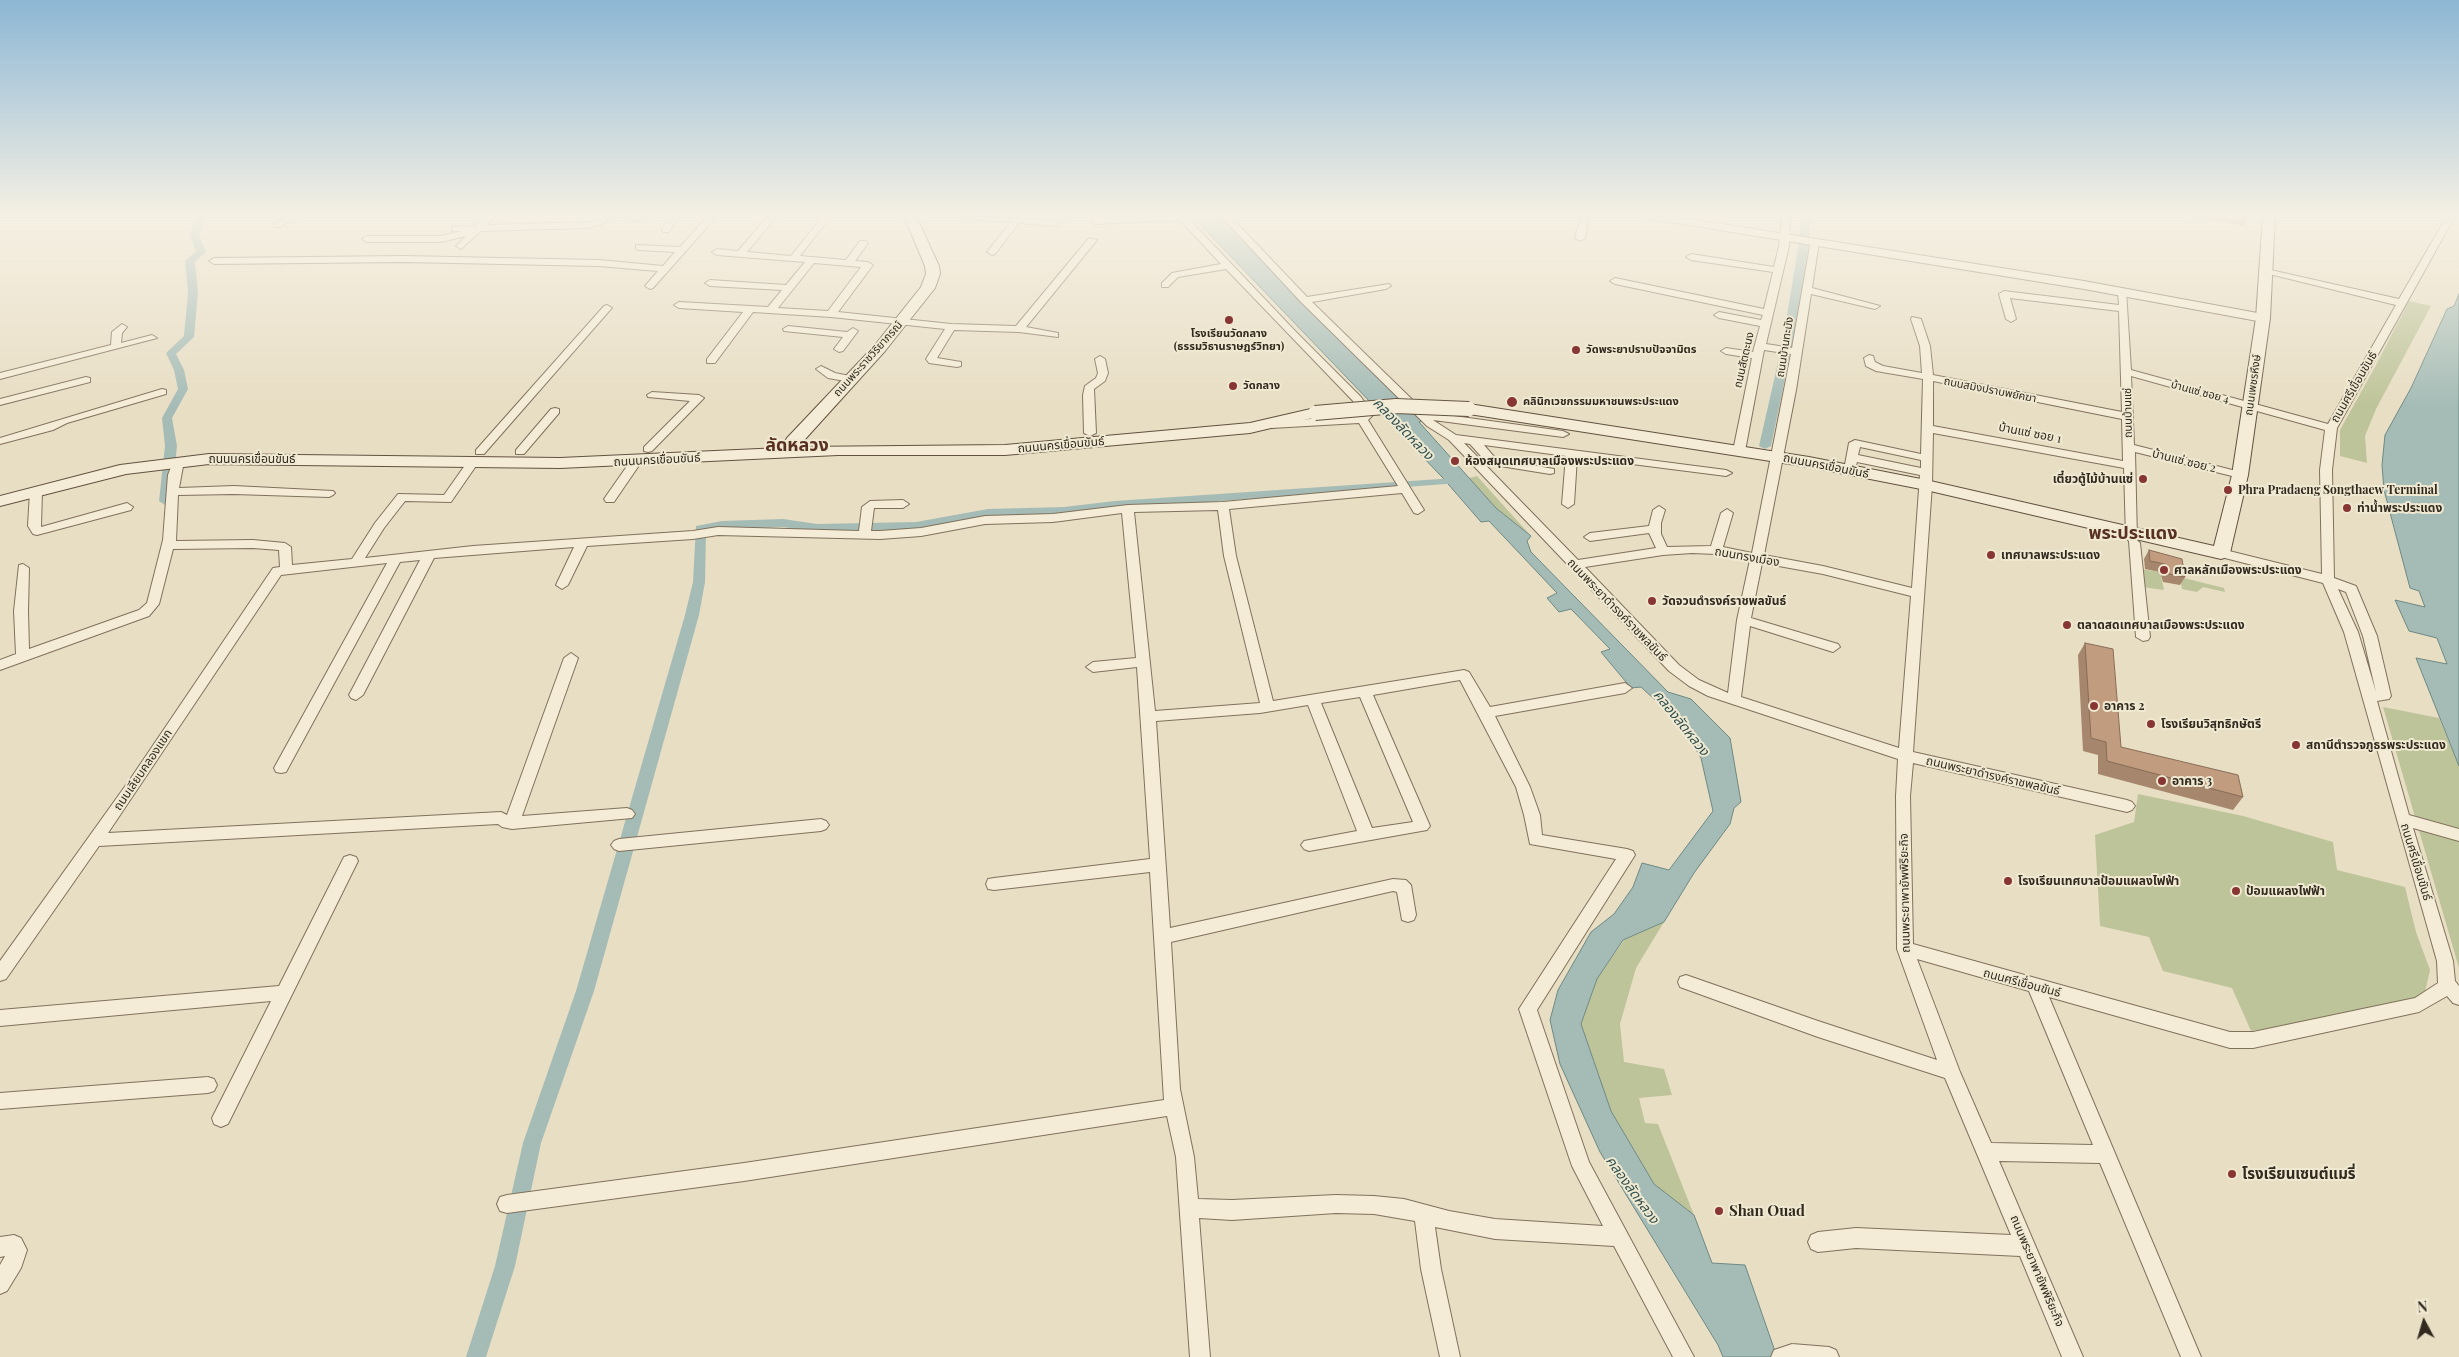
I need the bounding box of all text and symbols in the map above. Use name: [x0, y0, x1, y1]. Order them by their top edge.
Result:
marker: โรงเรียนวัดกลาง (ธรรมวิธานราษฎร์วิทยา): [1223, 314, 1235, 326]
street label: ถนนบ้านทะมัง: [1774, 316, 1796, 378]
street label: ถนนพระราชวิริยาภรณ์: [831, 319, 905, 399]
place label: โรงเรียนวัดกลาง (ธรรมวิธานราษฎร์วิทยา): [1174, 327, 1284, 353]
street label: ถนนสัตตะนง: [1731, 331, 1757, 389]
place label: วัดพระยาปราบปัจจามิตร: [1586, 343, 1696, 357]
marker: วัดพระยาปราบปัจจามิตร: [1570, 344, 1582, 356]
street label: ถนนศรีเขื่อนขันธ์: [2328, 349, 2380, 425]
street label: ถนนเพชรหึงษ์: [2242, 354, 2264, 416]
street label: ถนนสมิงปราบพยัคฆา: [1943, 375, 2037, 405]
street label: บ้านแซ่ ซอย 4: [2169, 378, 2231, 406]
place label: วัดกลาง: [1243, 379, 1280, 393]
marker: วัดกลาง: [1227, 380, 1239, 392]
street label: ถนนบ้านแซ่: [2121, 388, 2135, 438]
water label: คลองลัดหลวง: [1369, 395, 1437, 463]
marker: คลินิกเวชกรรมมหาชนพระประแดง: [1505, 395, 1519, 409]
place label: คลินิกเวชกรรมมหาชนพระประแดง: [1523, 395, 1679, 409]
street label: บ้านแซ่ ซอย 1: [1997, 420, 2063, 446]
district label: ลัดหลวง: [765, 434, 829, 456]
street label: ถนนนครเขื่อนขันธ์: [1017, 434, 1105, 456]
street label: บ้านแซ่ ซอย 2: [2151, 446, 2217, 476]
street label: ถนนนครเขื่อนขันธ์: [613, 451, 701, 469]
street label: ถนนนครเขื่อนขันธ์: [1782, 451, 1870, 481]
street label: ถนนนครเขื่อนขันธ์: [208, 452, 296, 466]
place label: ห้องสมุดเทศบาลเมืองพระประแดง: [1465, 454, 1634, 468]
marker: ห้องสมุดเทศบาลเมืองพระประแดง: [1449, 455, 1461, 467]
place label: เตี๋ยวตู้ไม้บ้านแซ่: [2053, 472, 2133, 486]
marker: เตี๋ยวตู้ไม้บ้านแซ่: [2137, 473, 2149, 485]
place label: Phra Pradaeng Songthaew Terminal: [2238, 483, 2438, 497]
marker: Phra Pradaeng Songthaew Terminal: [2222, 484, 2234, 496]
place label: ท่าน้ำพระประแดง: [2357, 501, 2442, 515]
marker: ท่าน้ำพระประแดง: [2341, 502, 2353, 514]
district label: พระประแดง: [2088, 522, 2178, 544]
street label: ถนนทรงเมือง: [1713, 544, 1781, 570]
place label: เทศบาลพระประแดง: [2001, 548, 2100, 562]
marker: เทศบาลพระประแดง: [1985, 549, 1997, 561]
street label: ถนนพระยาดำรงค์ราชพลขันธ์: [1564, 556, 1670, 664]
place label: ศาลหลักเมืองพระประแดง: [2174, 563, 2302, 577]
marker: ศาลหลักเมืองพระประแดง: [2158, 564, 2170, 576]
place label: วัดจวนดำรงค์ราชพลขันธ์: [1662, 594, 1786, 608]
marker: วัดจวนดำรงค์ราชพลขันธ์: [1646, 595, 1658, 607]
place label: ตลาดสดเทศบาลเมืองพระประแดง: [2077, 618, 2245, 632]
marker: ตลาดสดเทศบาลเมืองพระประแดง: [2061, 619, 2073, 631]
water label: คลองลัดหลวง: [1649, 687, 1713, 759]
place label: อาคาร 2: [2104, 699, 2145, 713]
marker: อาคาร 2: [2088, 700, 2100, 712]
place label: โรงเรียนวิสุทธิกษัตรี: [2161, 717, 2261, 731]
marker: โรงเรียนวิสุทธิกษัตรี: [2145, 718, 2157, 730]
street label: ถนนเลียบคลองแขก: [111, 727, 175, 813]
place label: สถานีตำรวจภูธรพระประแดง: [2306, 738, 2446, 752]
marker: สถานีตำรวจภูธรพระประแดง: [2290, 739, 2302, 751]
street label: ถนนพระยาดำรงค์ราชพลขันธ์: [1925, 754, 2061, 798]
place label: อาคาร 3: [2172, 774, 2212, 788]
marker: อาคาร 3: [2156, 775, 2168, 787]
street label: ถนนศรีเขื่อนขันธ์: [2397, 822, 2435, 902]
street label: ถนนพระยาพายัพพิริยะกิจ: [1897, 833, 1913, 953]
place label: โรงเรียนเทศบาลป้อมแผลงไฟฟ้า: [2018, 874, 2179, 888]
marker: โรงเรียนเทศบาลป้อมแผลงไฟฟ้า: [2002, 875, 2014, 887]
place label: ป้อมแผลงไฟฟ้า: [2246, 884, 2325, 898]
marker: ป้อมแผลงไฟฟ้า: [2230, 885, 2242, 897]
street label: ถนนศรีเขื่อนขันธ์: [1982, 966, 2062, 1000]
water label: คลองลัดหลวง: [1602, 1153, 1662, 1227]
place label: โรงเรียนเซนต์แมรี่: [2242, 1165, 2356, 1183]
marker: โรงเรียนเซนต์แมรี่: [2226, 1168, 2238, 1180]
place label: Shan Ouad: [1729, 1202, 1805, 1220]
marker: Shan Ouad: [1713, 1205, 1725, 1217]
street label: ถนนพระยาพายัพพิริยะกิจ: [2007, 1213, 2067, 1329]
north arrow: [2399, 1297, 2449, 1347]
text: N: [2416, 1297, 2428, 1317]

